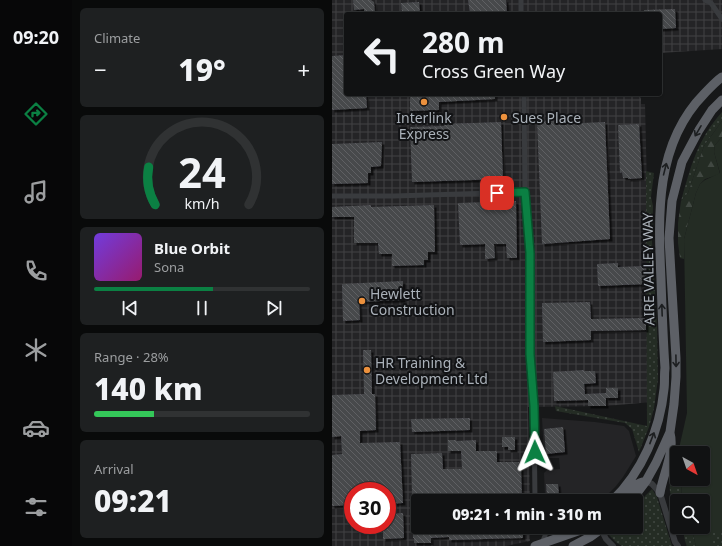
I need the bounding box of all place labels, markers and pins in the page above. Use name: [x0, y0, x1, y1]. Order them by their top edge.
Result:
marker: Interlink Express: [419, 97, 429, 107]
place label: Interlink Express: [396, 108, 452, 143]
place label: Sues Place: [512, 108, 581, 127]
marker: Sues Place: [499, 112, 509, 122]
pin: [480, 176, 514, 210]
place label: Hewlett Construction: [370, 284, 455, 319]
marker: Hewlett Construction: [357, 296, 367, 306]
place label: HR Training & Development Ltd: [375, 353, 488, 388]
marker: HR Training & Development Ltd: [362, 365, 372, 375]

